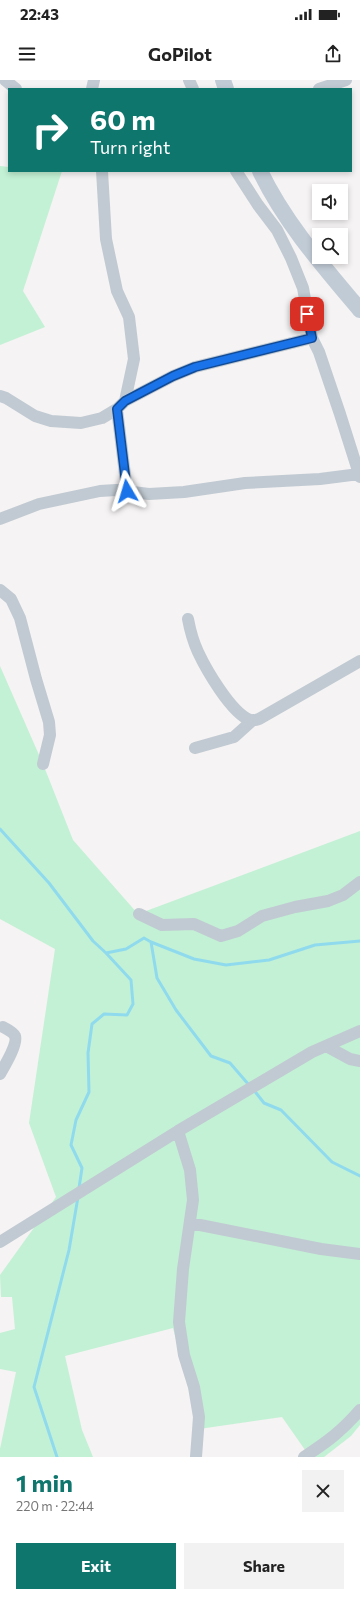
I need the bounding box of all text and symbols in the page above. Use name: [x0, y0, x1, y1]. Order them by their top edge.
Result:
text: 22:43: [20, 5, 59, 23]
icon: menu: [16, 43, 38, 65]
text: GoPilot: [148, 43, 212, 65]
icon: share: [322, 43, 344, 65]
text: 60 m: [90, 102, 156, 136]
icon: right: [24, 104, 76, 156]
text: Turn right: [90, 136, 170, 158]
map controls: [312, 184, 348, 264]
button: sound: [312, 184, 348, 220]
button: search: [312, 228, 348, 264]
pin: [290, 297, 324, 331]
icon: arrive: [296, 303, 318, 325]
position arrow: [106, 470, 148, 512]
text: 1 min: [16, 1468, 73, 1497]
button: close: [302, 1470, 344, 1512]
text: 220 m · 22:44: [16, 1498, 94, 1514]
button: Exit: [16, 1543, 176, 1589]
button: Share: [184, 1543, 344, 1589]

